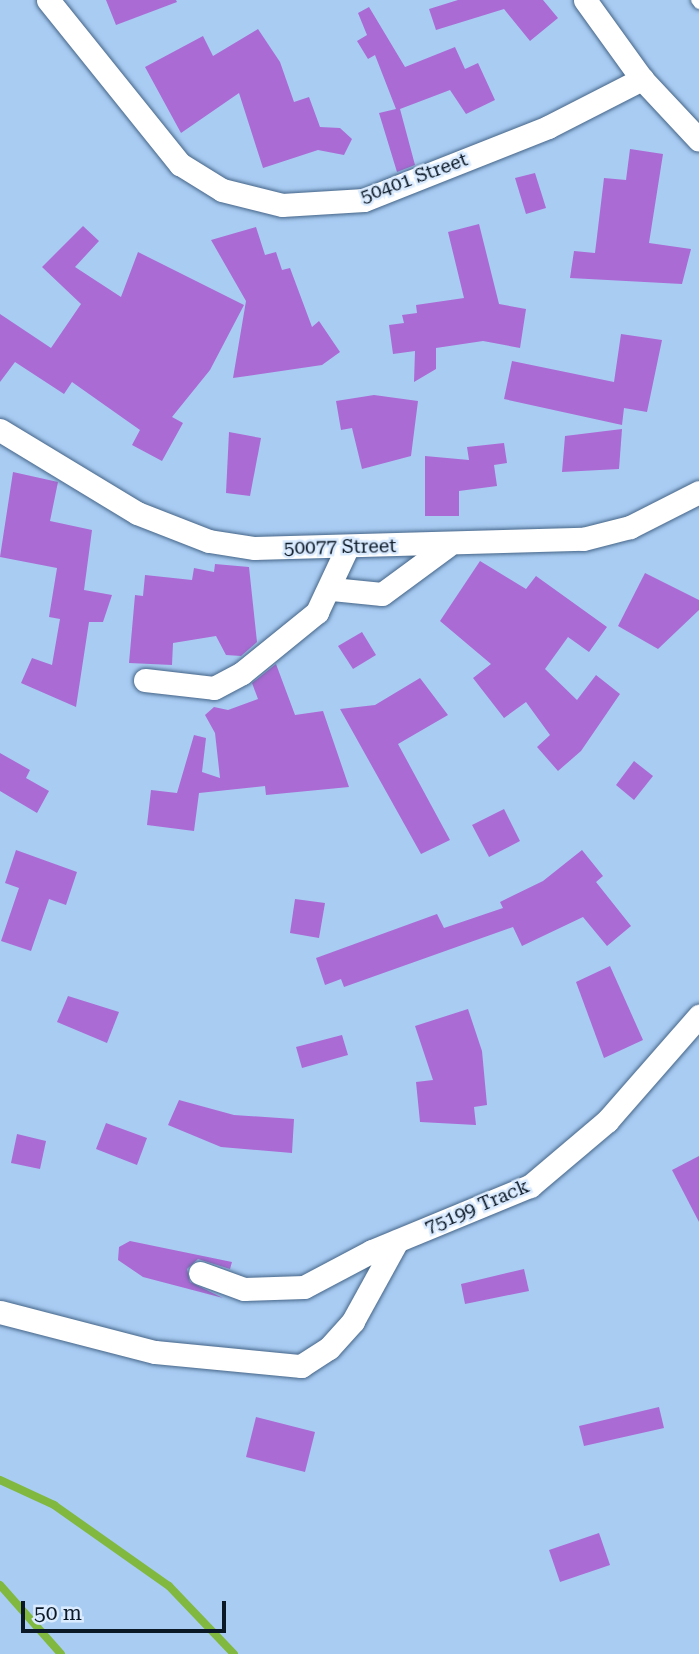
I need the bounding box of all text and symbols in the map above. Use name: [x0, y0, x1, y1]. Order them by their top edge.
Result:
street label: 50401 Street: [357, 148, 471, 208]
street label: 50077 Street: [284, 535, 396, 559]
street label: 75199 Track: [421, 1175, 533, 1239]
scale bar: [24, 1588, 229, 1632]
text: 50 m: [34, 1601, 82, 1625]

